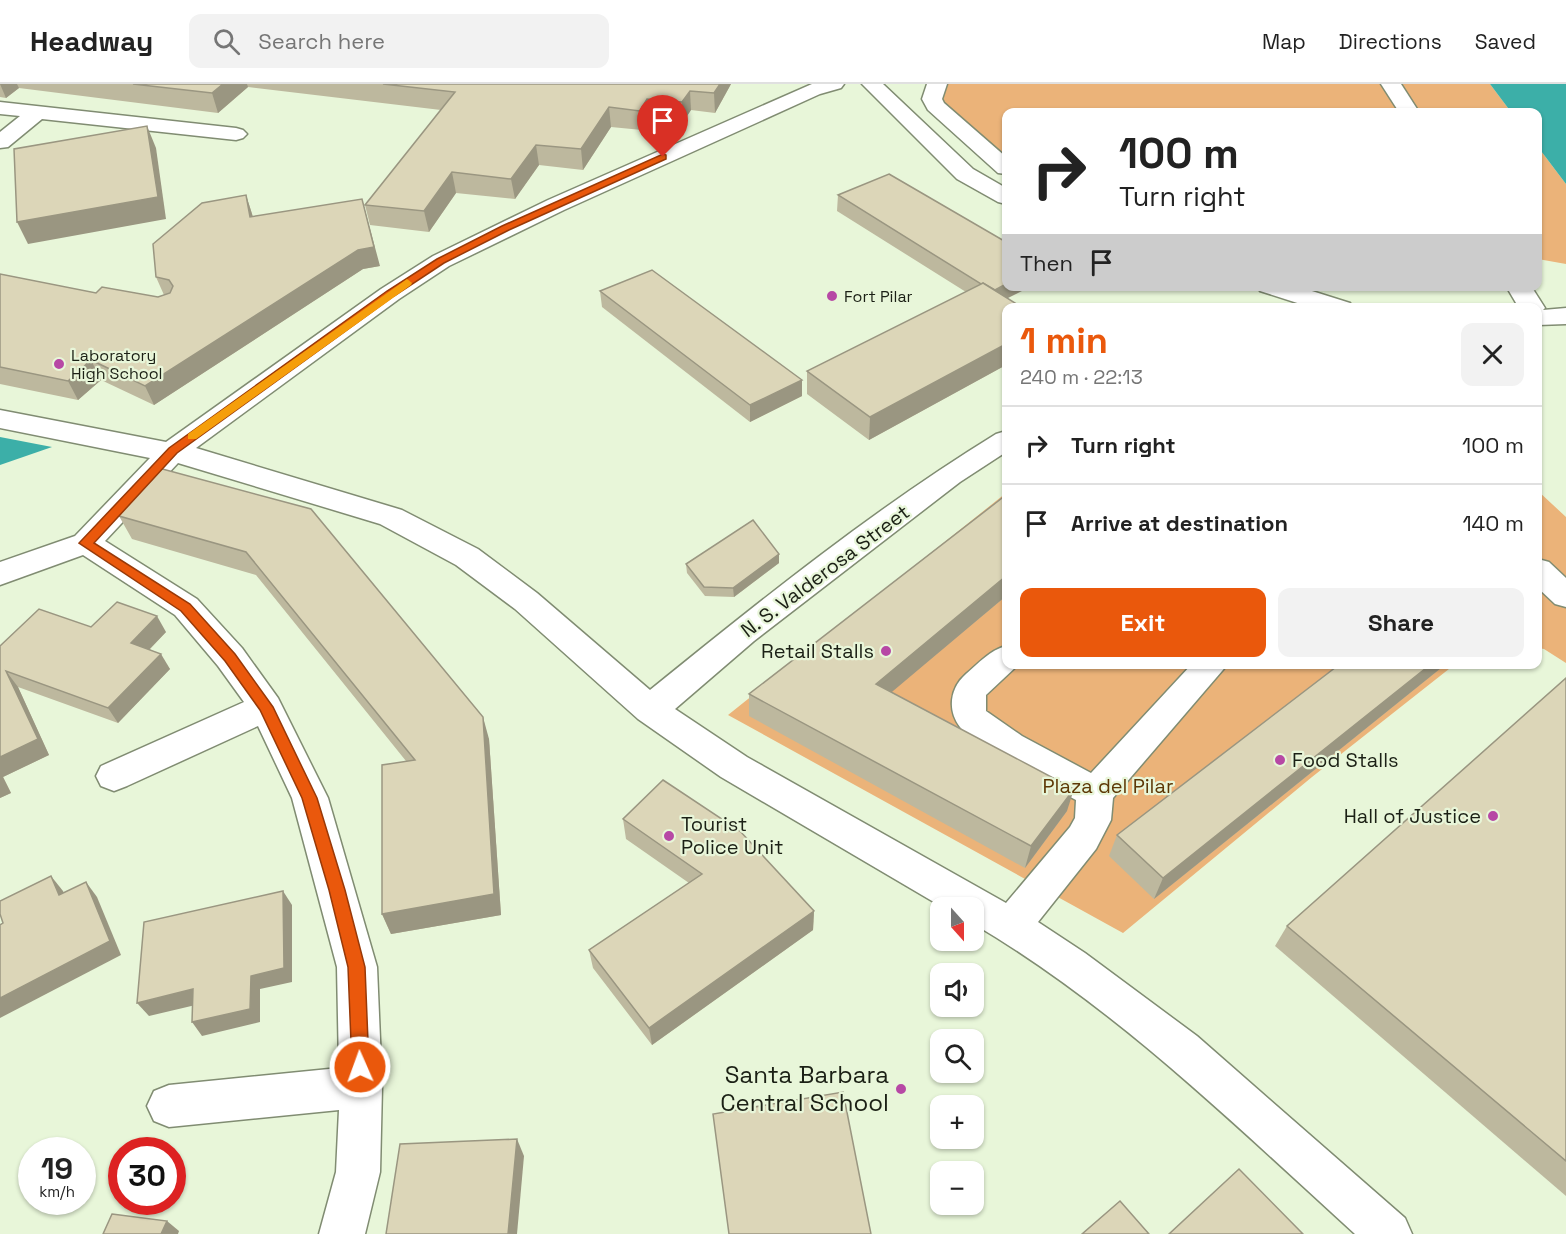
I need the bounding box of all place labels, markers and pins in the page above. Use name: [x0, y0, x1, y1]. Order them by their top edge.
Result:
pin: [637, 95, 688, 157]
place label: Fort Pilar: [844, 286, 913, 307]
marker: Fort Pilar: [825, 289, 839, 303]
place label: Laboratory High School: [71, 345, 162, 384]
marker: Laboratory High School: [52, 357, 66, 371]
place label: Retail Stalls: [761, 638, 874, 664]
marker: Retail Stalls: [879, 644, 893, 658]
place label: Food Stalls: [1292, 747, 1399, 773]
marker: Food Stalls: [1273, 753, 1287, 767]
place label: Hall of Justice: [1344, 803, 1481, 829]
marker: Hall of Justice: [1486, 809, 1500, 823]
place label: Tourist Police Unit: [681, 811, 783, 860]
marker: Tourist Police Unit: [662, 829, 676, 843]
place label: Santa Barbara Central School: [720, 1059, 889, 1118]
marker: Santa Barbara Central School: [894, 1082, 908, 1096]

